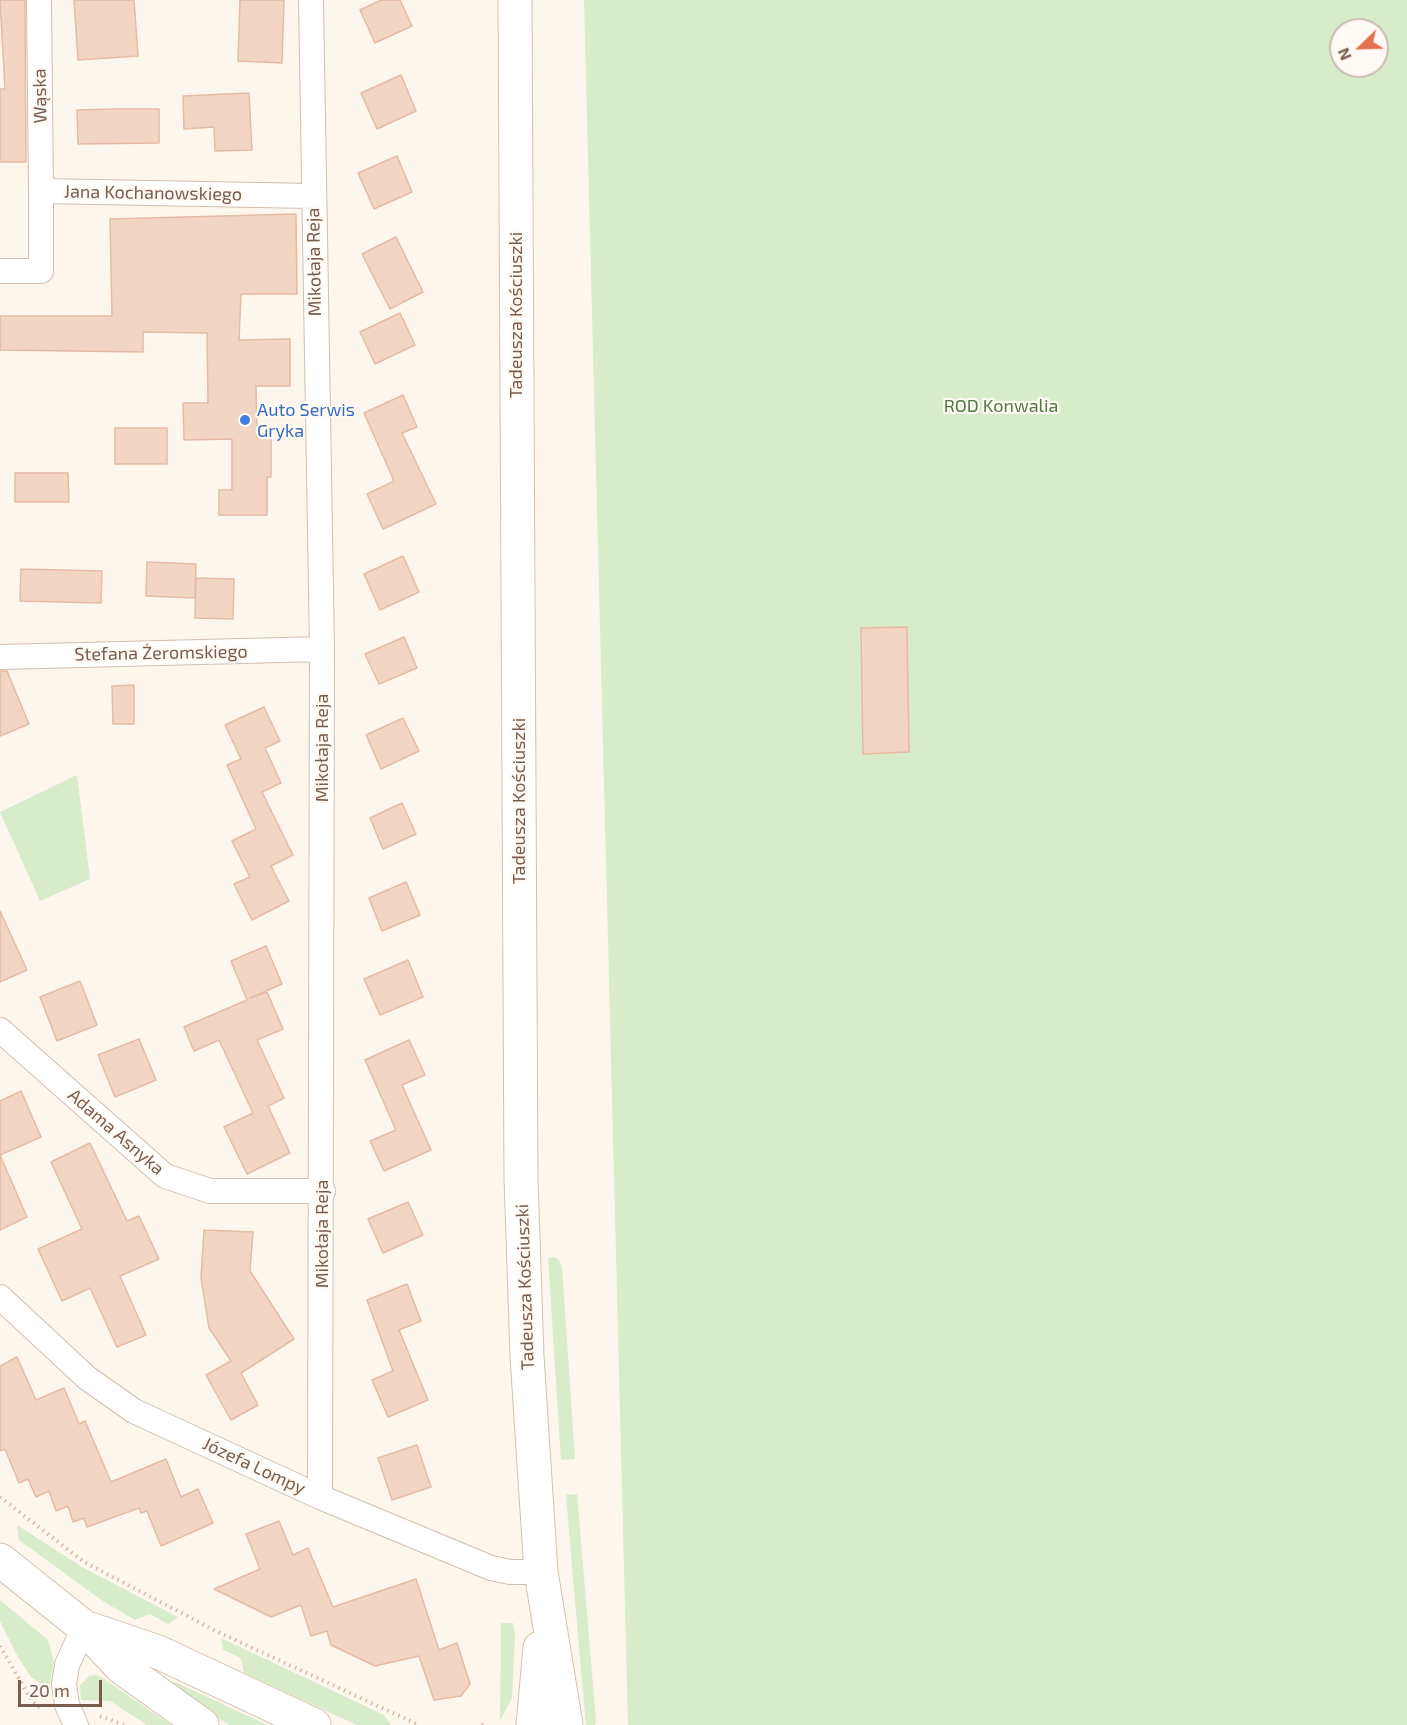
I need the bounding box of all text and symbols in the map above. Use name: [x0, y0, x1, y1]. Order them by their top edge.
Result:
north arrow: [1329, 18, 1389, 78]
text: N: [1333, 45, 1355, 63]
street label: Wąska: [29, 68, 51, 124]
street label: Jana Kochanowskiego: [64, 181, 242, 205]
street label: Mikołaja Reja: [302, 208, 326, 316]
street label: Tadeusza Kościuszki: [505, 232, 527, 398]
park label: ROD Konwalia: [944, 395, 1058, 417]
place label: Auto Serwis Gryka: [257, 399, 355, 442]
marker: Auto Serwis Gryka: [238, 413, 252, 427]
street label: Stefana Żeromskiego: [74, 641, 248, 665]
street label: Mikołaja Reja: [311, 694, 333, 802]
street label: Tadeusza Kościuszki: [508, 718, 530, 884]
street label: Adama Asnyka: [63, 1084, 169, 1180]
street label: Mikołaja Reja: [311, 1180, 333, 1288]
street label: Tadeusza Kościuszki: [511, 1203, 539, 1371]
street label: Józefa Lompy: [199, 1433, 309, 1499]
scale bar: [21, 1668, 105, 1706]
text: 20 m: [29, 1679, 70, 1701]

